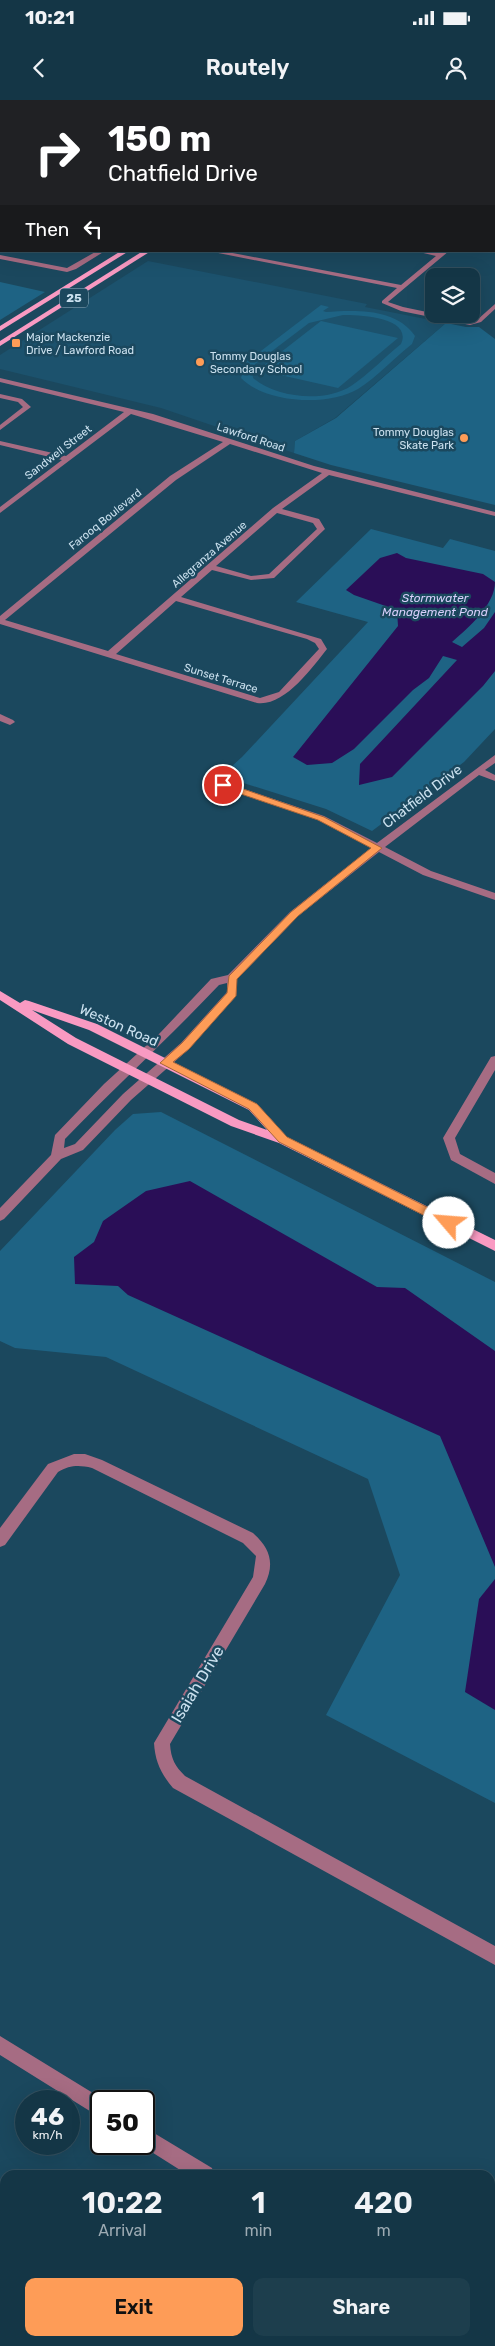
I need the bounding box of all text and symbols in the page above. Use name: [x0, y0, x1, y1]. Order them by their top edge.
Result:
text: 10:21: [25, 6, 75, 29]
icon: back: [25, 54, 53, 82]
text: Routely: [206, 54, 289, 81]
icon: person: [442, 54, 470, 82]
text: 150 m: [108, 118, 211, 160]
icon: right: [25, 120, 90, 185]
text: Chatfield Drive: [108, 160, 258, 187]
icon: left: [79, 215, 107, 243]
text: Then: [25, 218, 69, 241]
map controls: [425, 268, 480, 323]
button: layers: [425, 268, 480, 323]
road number: 25: [60, 288, 88, 308]
place label: Major Mackenzie Drive / Lawford Road: [26, 331, 134, 357]
marker: Major Mackenzie Drive / Lawford Road: [10, 337, 22, 349]
place label: Tommy Douglas Secondary School: [210, 350, 302, 376]
marker: Tommy Douglas Secondary School: [194, 356, 206, 368]
street label: Lawford Road: [215, 420, 287, 455]
street label: Sandwell Street: [22, 422, 95, 482]
place label: Tommy Douglas Skate Park: [373, 426, 454, 452]
marker: Tommy Douglas Skate Park: [458, 432, 470, 444]
street label: Farooq Boulevard: [66, 486, 144, 553]
street label: Allegranza Avenue: [169, 518, 249, 590]
water label: Stormwater Management Pond: [382, 591, 489, 619]
street label: Sunset Terrace: [182, 661, 259, 696]
street label: Chatfield Drive: [379, 761, 466, 832]
pin: [202, 764, 244, 806]
icon: arrive: [209, 771, 237, 799]
street label: Weston Road: [77, 1001, 161, 1050]
position arrow: [422, 1196, 474, 1248]
street label: Isaiah Drive: [167, 1642, 228, 1726]
speed limit sign: 50: [90, 2090, 155, 2155]
text: 46: [31, 2102, 64, 2131]
text: km/h: [33, 2128, 62, 2142]
text: 10:22: [82, 2185, 163, 2221]
text: 1: [251, 2185, 266, 2221]
text: 420: [354, 2185, 413, 2221]
text: Arrival: [98, 2221, 146, 2240]
text: min: [245, 2221, 272, 2240]
text: m: [377, 2221, 391, 2240]
button: Exit: [25, 2278, 243, 2336]
button: Share: [253, 2278, 470, 2336]

